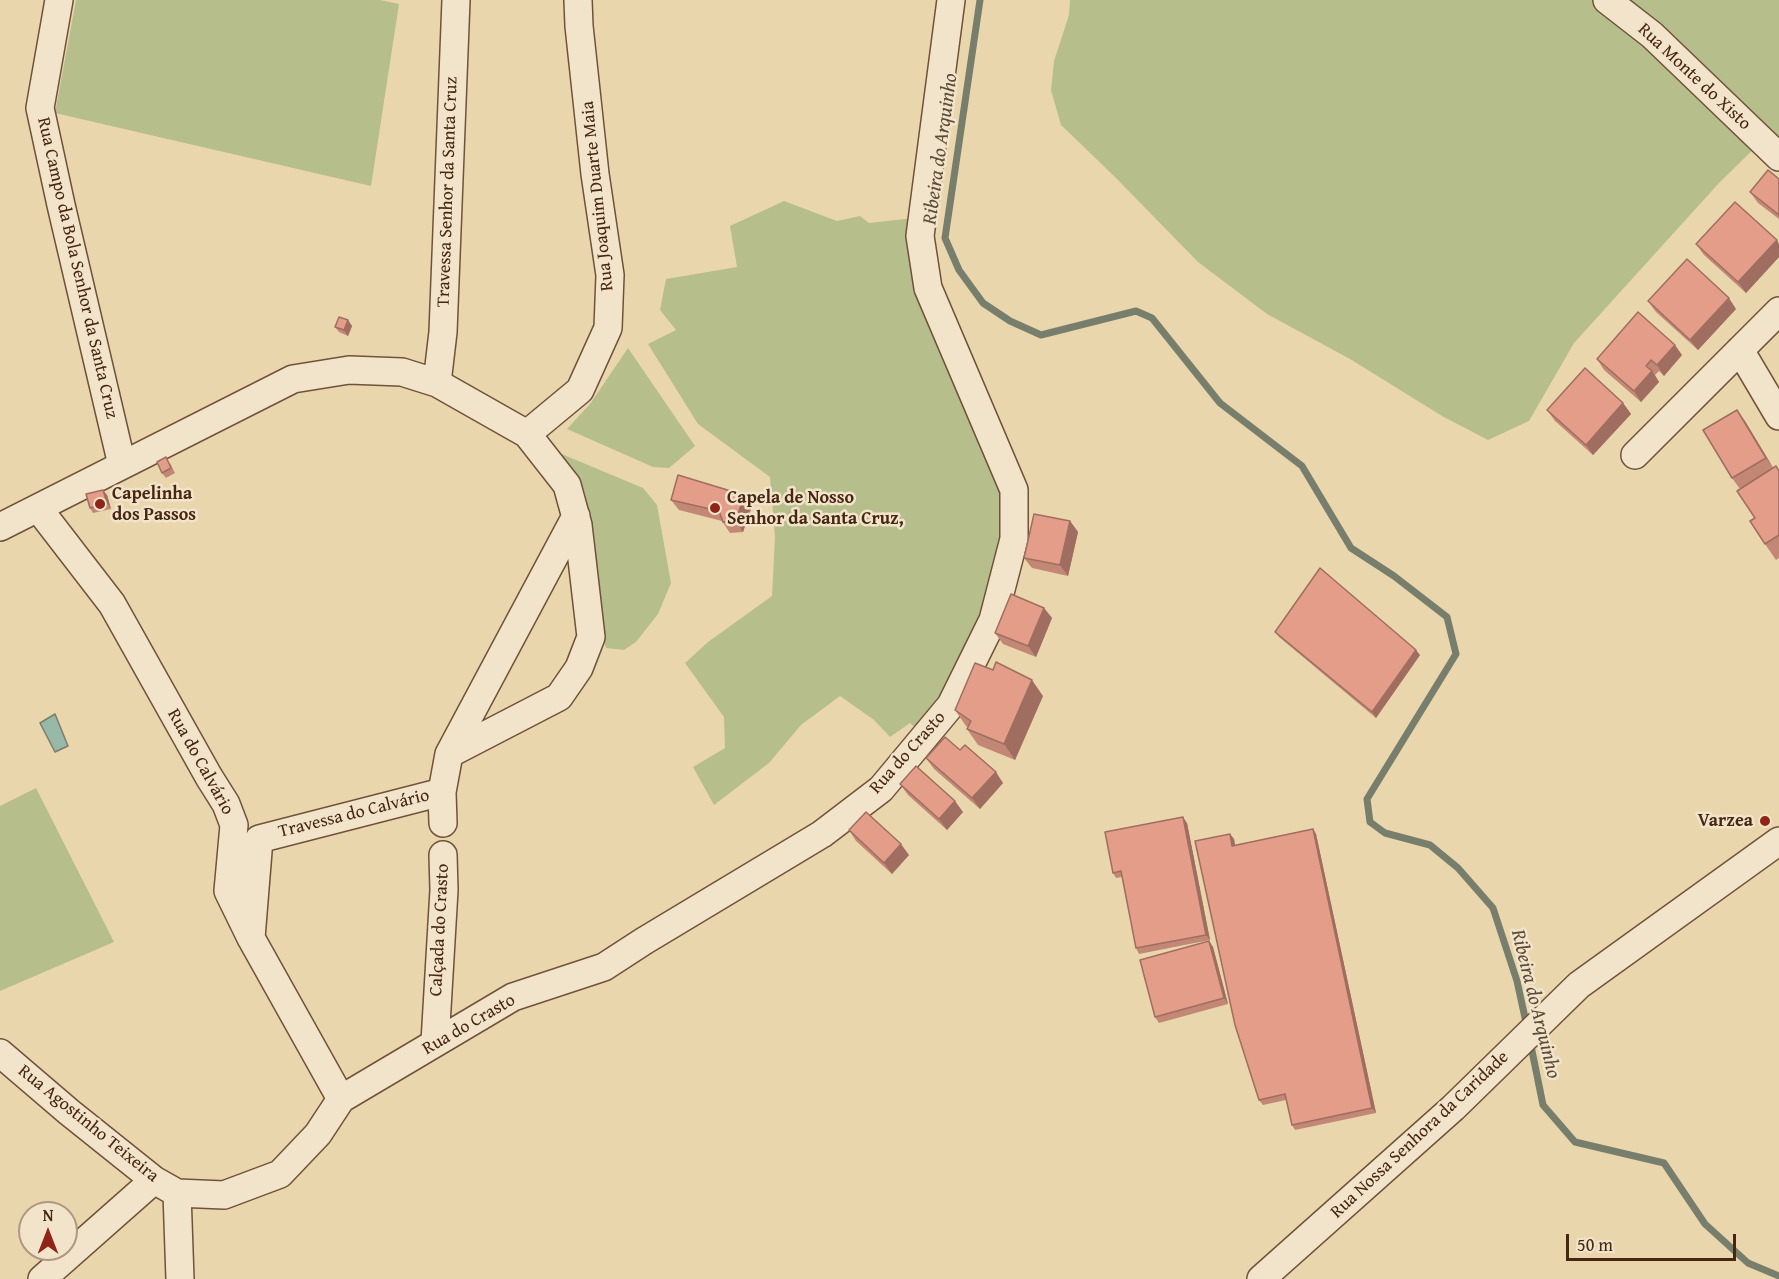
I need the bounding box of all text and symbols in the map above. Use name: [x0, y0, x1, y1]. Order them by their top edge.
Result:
street label: Rua Monte do Xisto: [1633, 19, 1755, 135]
water label: Ribeira do Arquinho: [919, 72, 963, 226]
street label: Travessa Senhor da Santa Cruz: [433, 76, 463, 308]
street label: Rua Joaquim Duarte Maia: [577, 100, 619, 292]
street label: Rua Campo da Bola Senhor da Santa Cruz: [32, 115, 122, 421]
place label: Capelinha dos Passos: [112, 483, 196, 526]
place label: Capela de Nosso Senhor da Santa Cruz,: [727, 487, 904, 530]
marker: Capelinha dos Passos: [93, 497, 107, 511]
marker: Capela de Nosso Senhor da Santa Cruz,: [708, 501, 722, 515]
street label: Rua do Calvário: [162, 705, 238, 819]
street label: Rua do Crasto: [865, 707, 951, 799]
street label: Travessa do Calvário: [276, 785, 432, 843]
place label: Varzea: [1698, 810, 1753, 832]
marker: Varzea: [1758, 814, 1772, 828]
street label: Calçada do Crasto: [426, 863, 454, 997]
water label: Ribeira do Arquinho: [1505, 927, 1565, 1081]
street label: Rua do Crasto: [419, 990, 519, 1060]
street label: Rua Nossa Senhora da Caridade: [1326, 1047, 1514, 1223]
street label: Rua Agostinho Teixeira: [13, 1061, 163, 1187]
north arrow: [18, 1201, 78, 1261]
text: N: [43, 1203, 53, 1227]
scale bar: [1569, 1222, 1738, 1260]
text: 50 m: [1577, 1231, 1613, 1258]

